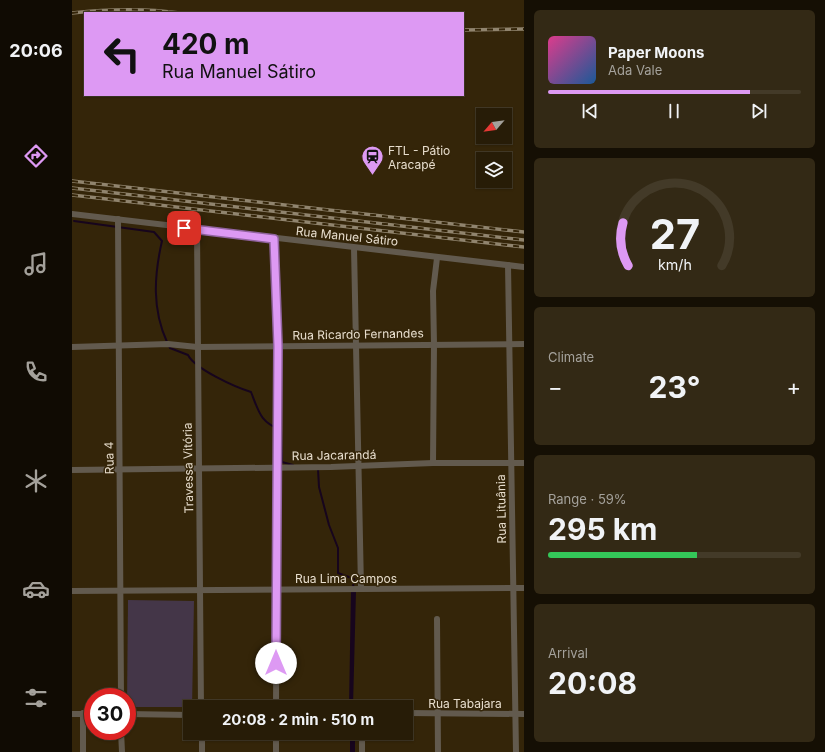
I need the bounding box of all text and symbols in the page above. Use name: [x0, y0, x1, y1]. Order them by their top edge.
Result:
text: 420 m: [162, 27, 250, 61]
icon: left: [96, 28, 148, 80]
text: 20:06: [9, 40, 63, 61]
text: Paper Moons: [608, 43, 704, 62]
text: Rua Manuel Sátiro: [162, 61, 316, 82]
text: Ada Vale: [608, 62, 662, 78]
icon: previous: [579, 100, 601, 122]
icon: pause: [663, 100, 685, 122]
icon: next: [748, 100, 770, 122]
north arrow: [476, 108, 512, 144]
map controls: [476, 108, 512, 188]
icon: directions: [22, 142, 50, 170]
place label: FTL - Pátio Aracapé: [388, 143, 450, 172]
station icon: FTL - Pátio Aracapé: [360, 144, 386, 177]
button: layers: [476, 152, 512, 188]
text: 27: [649, 208, 700, 258]
pin: [167, 211, 201, 245]
icon: arrive: [173, 217, 195, 239]
street label: Rua Manuel Sátiro: [295, 223, 399, 249]
icon: music: [22, 250, 50, 278]
text: km/h: [658, 255, 691, 272]
street label: Rua Ricardo Fernandes: [292, 325, 424, 343]
text: Climate: [548, 349, 594, 365]
icon: phone: [22, 358, 50, 386]
text: 23°: [649, 369, 700, 405]
text: −: [548, 374, 563, 400]
text: +: [786, 374, 801, 400]
street label: Travessa Vitória: [180, 422, 196, 514]
street label: Rua 4: [101, 441, 117, 474]
street label: Rua Jacarandá: [292, 447, 376, 463]
icon: climate: [22, 467, 50, 495]
street label: Rua Lituânia: [493, 474, 509, 544]
text: Range · 59%: [548, 491, 627, 507]
text: 295 km: [548, 511, 657, 547]
street label: Rua Lima Campos: [295, 571, 397, 586]
icon: car: [22, 575, 50, 603]
position arrow: [255, 642, 297, 684]
text: Arrival: [548, 645, 588, 661]
text: 20:08: [548, 665, 637, 701]
icon: filters: [22, 684, 50, 712]
speed limit sign: 30: [84, 688, 136, 740]
street label: Rua Tabajara: [428, 696, 502, 711]
text: 20:08 · 2 min · 510 m: [222, 710, 374, 729]

